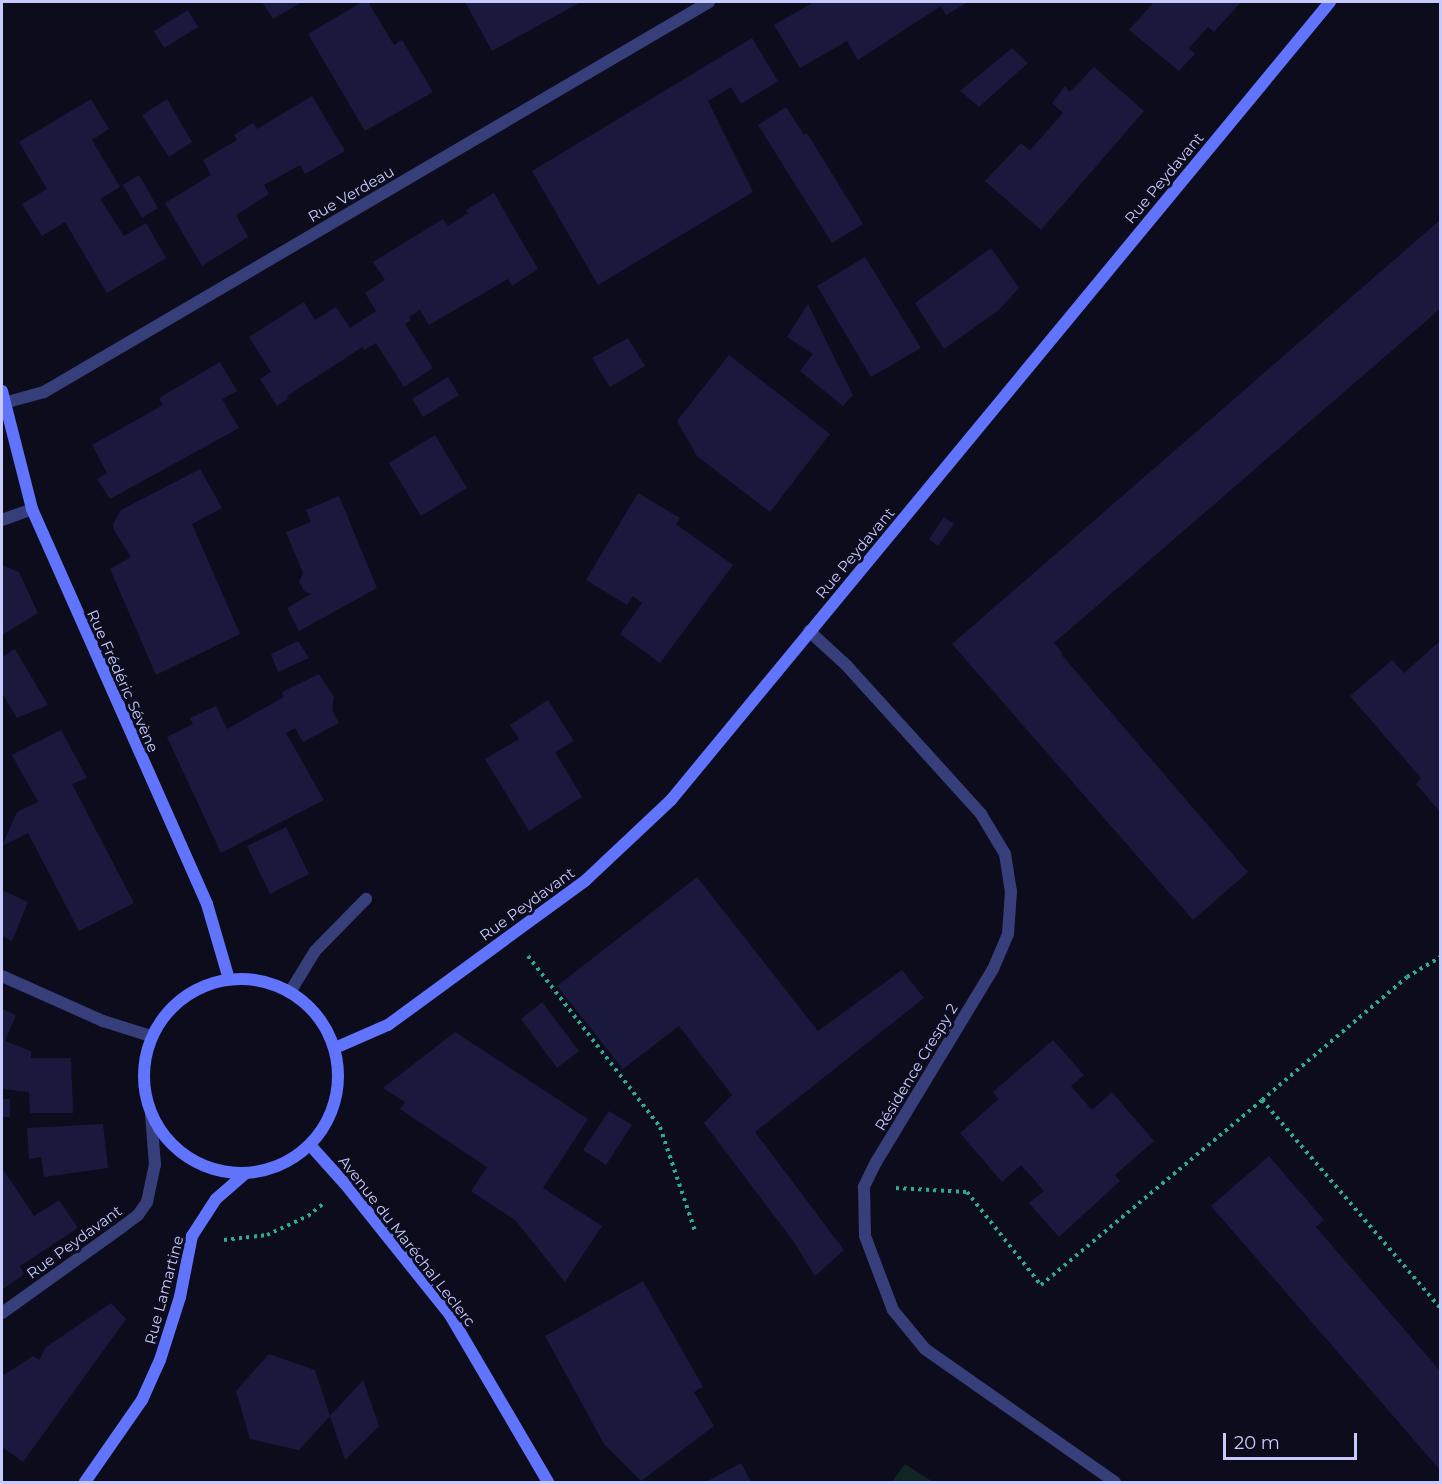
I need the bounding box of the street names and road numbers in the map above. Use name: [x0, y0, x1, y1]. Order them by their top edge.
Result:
street label: Rue Peydavant: [1121, 129, 1207, 227]
street label: Rue Verdeau: [305, 162, 397, 226]
street label: Rue Peydavant: [812, 504, 898, 602]
street label: Rue Frédéric Sévène: [83, 607, 163, 755]
street label: Rue Peydavant: [476, 863, 578, 945]
street label: Résidence Crespy 2: [871, 1000, 961, 1134]
street label: Avenue du Maréchal Leclerc: [335, 1152, 479, 1330]
street label: Rue Peydavant: [23, 1201, 125, 1283]
street label: Rue Lamartine: [141, 1234, 187, 1346]

